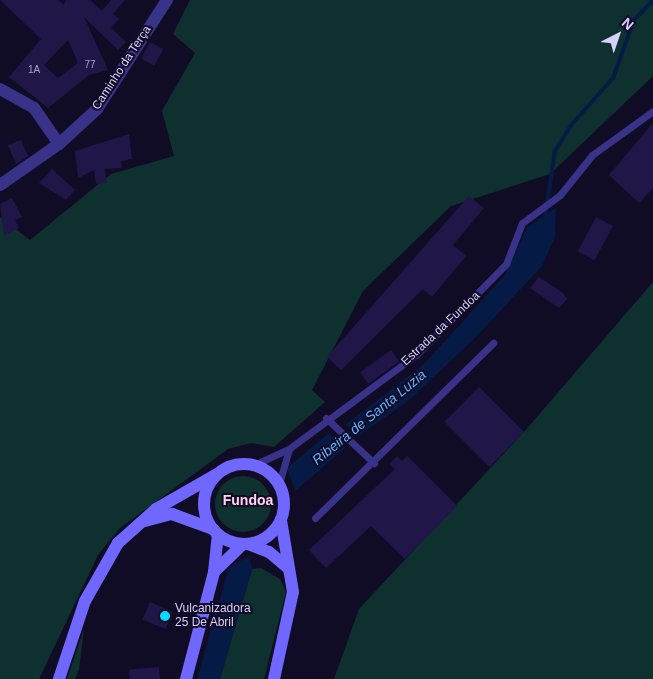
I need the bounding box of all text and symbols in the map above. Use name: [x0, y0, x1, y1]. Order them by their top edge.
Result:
north arrow: [593, 10, 643, 60]
text: N: [619, 14, 637, 33]
street label: Caminho da Terça: [89, 23, 155, 113]
house number: 77: [84, 59, 96, 71]
house number: 1A: [28, 64, 40, 76]
street label: Estrada da Fundoa: [399, 289, 483, 369]
water label: Ribeira de Santa Luzia: [309, 366, 429, 468]
district label: Fundoa: [223, 492, 273, 508]
place label: Vulcanizadora 25 De Abril: [175, 602, 251, 630]
marker: Vulcanizadora 25 De Abril: [159, 610, 171, 622]

